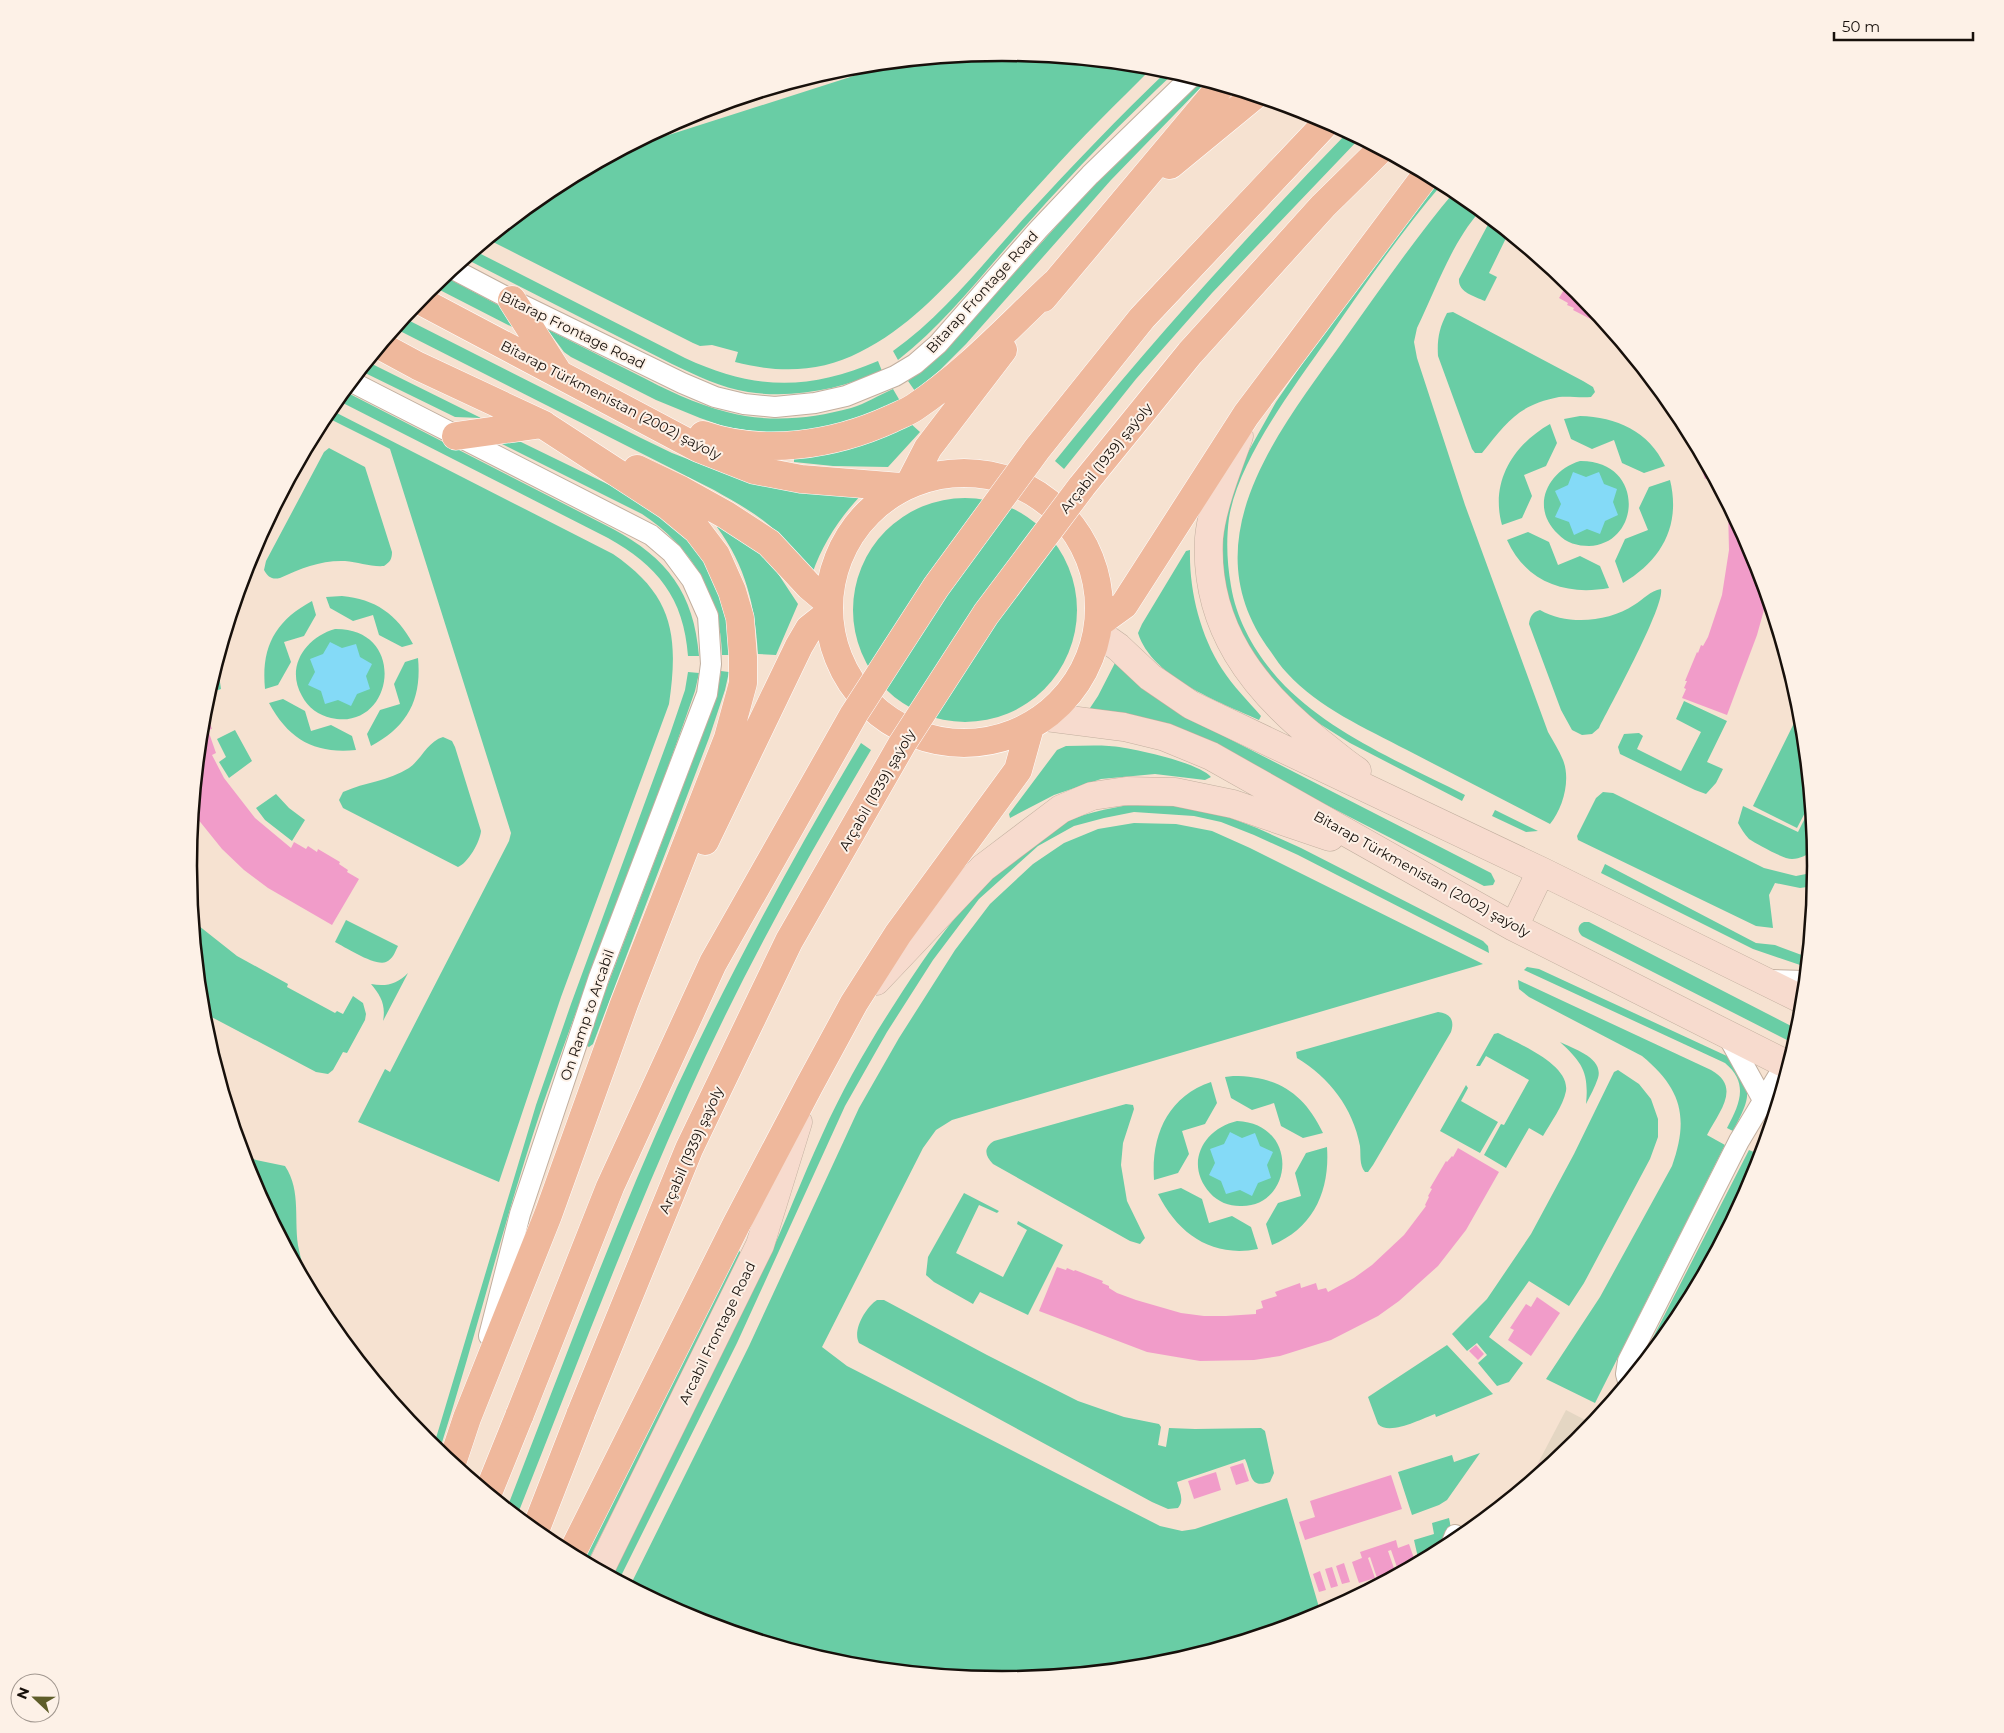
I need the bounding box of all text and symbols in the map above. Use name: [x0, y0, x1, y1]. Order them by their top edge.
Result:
scale bar: [1834, 10, 1973, 42]
text: 50 m: [1842, 17, 1880, 36]
street label: Bitarap Frontage Road: [922, 227, 1042, 357]
street label: Bitarap Frontage Road: [498, 287, 648, 373]
street label: Bitarap Türkmenistan (2002) şaýoly: [498, 336, 725, 464]
street label: Arçabil (1939) şaýoly: [1056, 399, 1157, 517]
street label: Arçabil (1939) şaýoly: [835, 726, 919, 854]
street label: Bitarap Türkmenistan (2002) şaýoly: [1310, 807, 1534, 941]
street label: On Ramp to Arcabil: [556, 947, 618, 1083]
street label: Arçabil (1939) şaýoly: [655, 1083, 727, 1216]
street label: Arcabil Frontage Road: [675, 1259, 759, 1407]
north arrow: [10, 1673, 60, 1723]
text: N: [12, 1685, 33, 1702]

